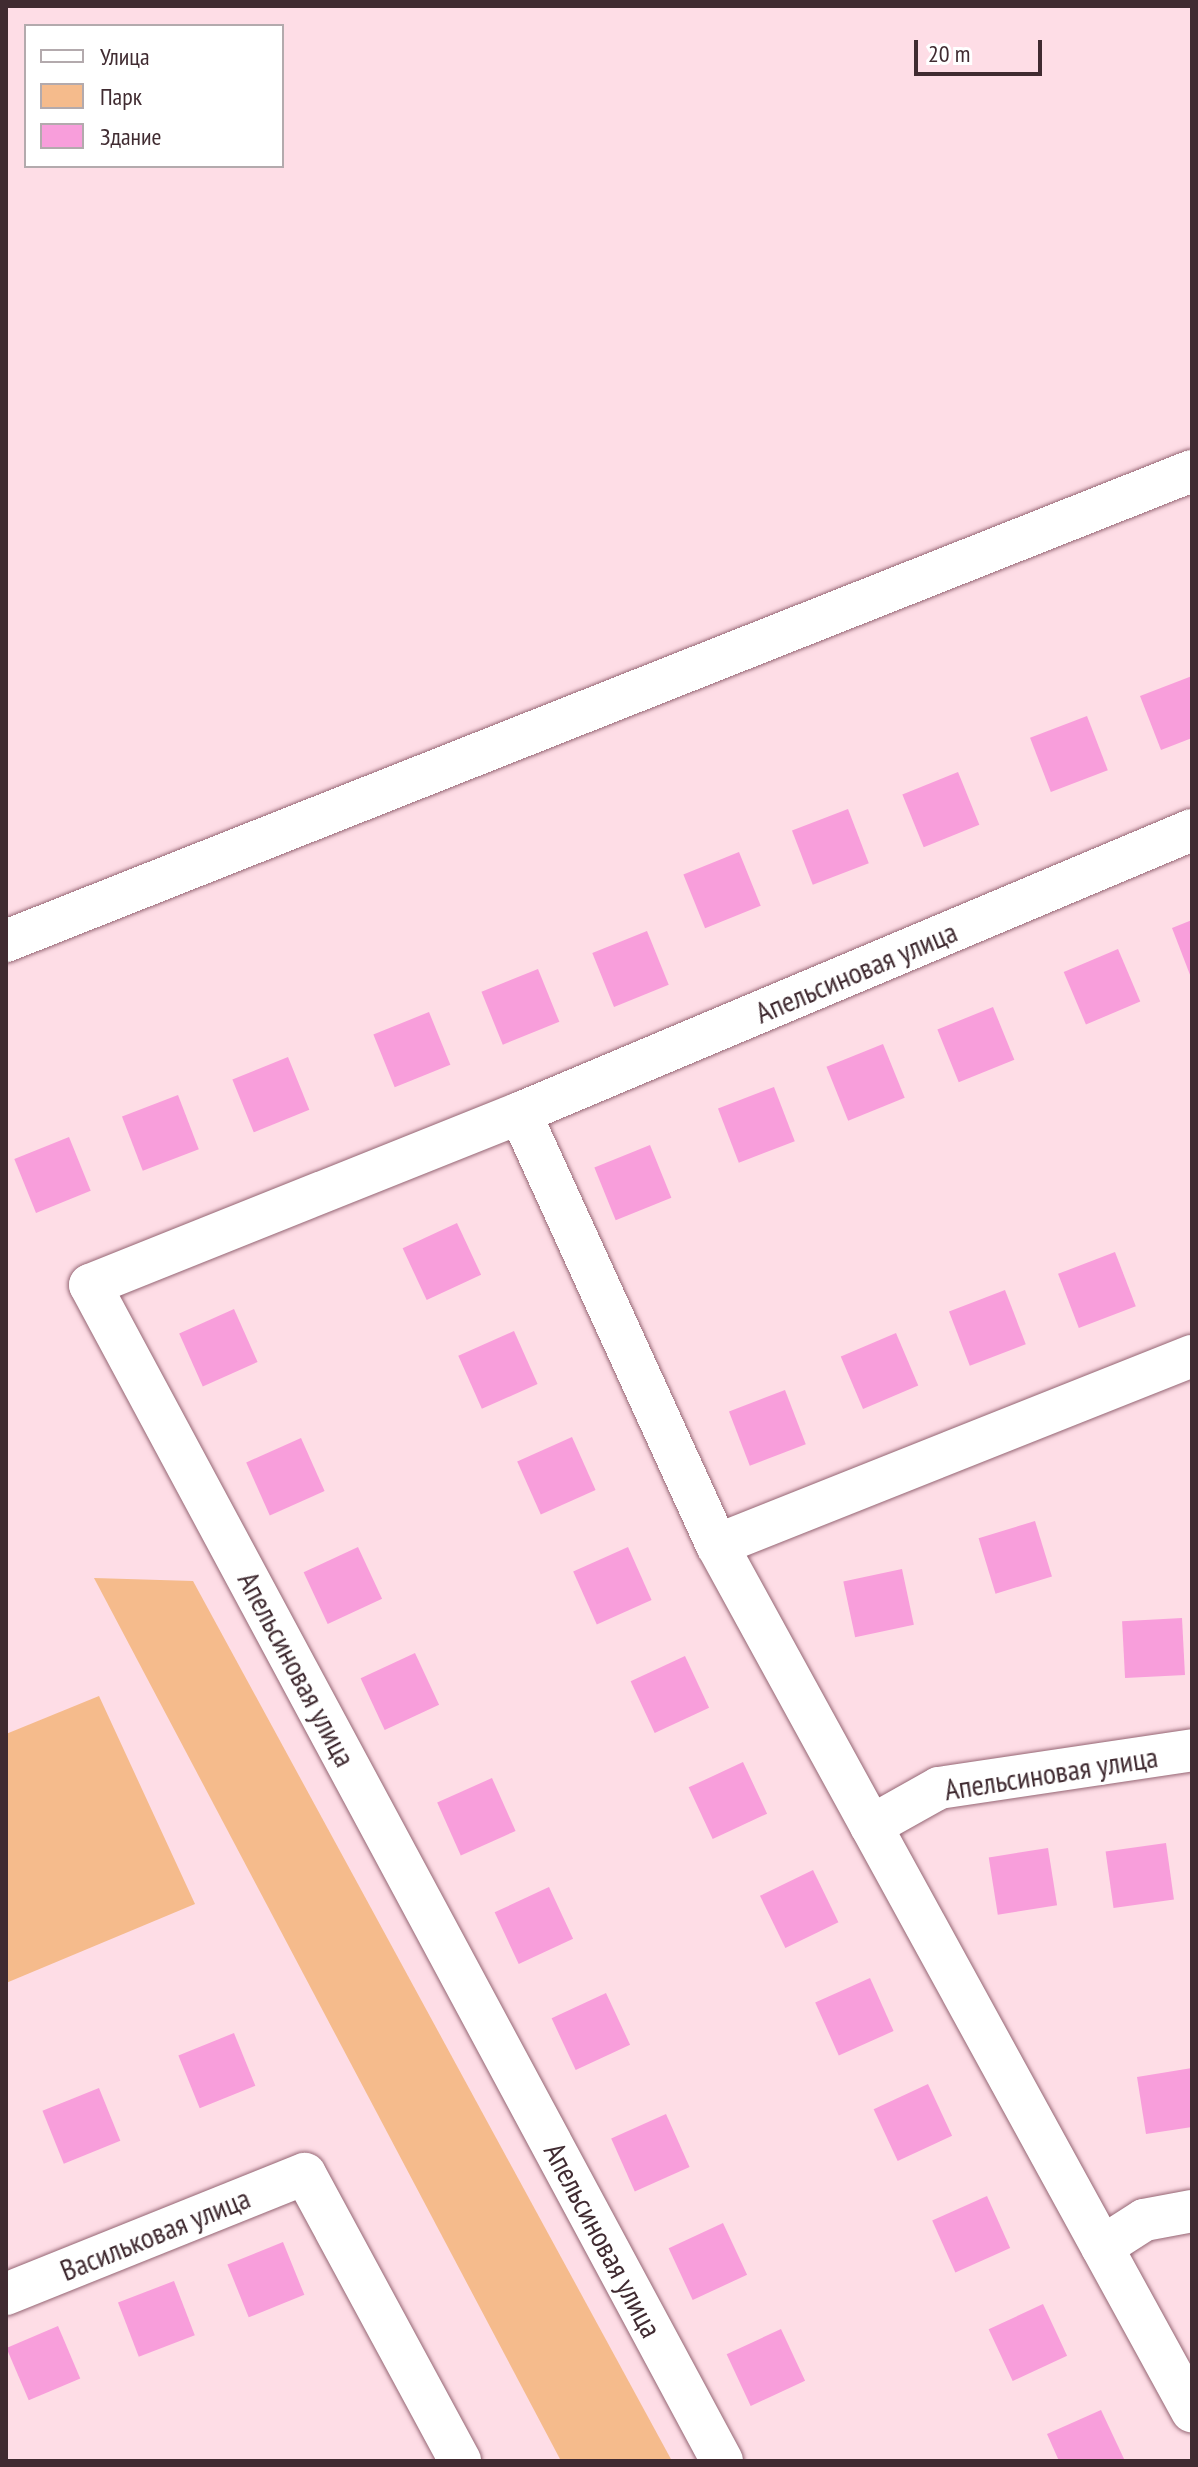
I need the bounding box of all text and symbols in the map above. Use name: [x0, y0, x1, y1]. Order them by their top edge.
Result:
legend: [24, 24, 284, 168]
scale bar: [918, 24, 1046, 74]
text: 20 m: [928, 38, 970, 69]
text: Улица: [100, 41, 150, 72]
text: Парк: [100, 81, 142, 112]
text: Здание: [100, 121, 161, 152]
street label: Апельсиновая улица: [750, 913, 962, 1031]
street label: Апельсиновая улица: [230, 1565, 364, 1773]
street label: Апельсиновая улица: [942, 1738, 1160, 1808]
street label: Апельсиновая улица: [536, 2136, 670, 2344]
street label: Васильковая улица: [55, 2180, 255, 2288]

